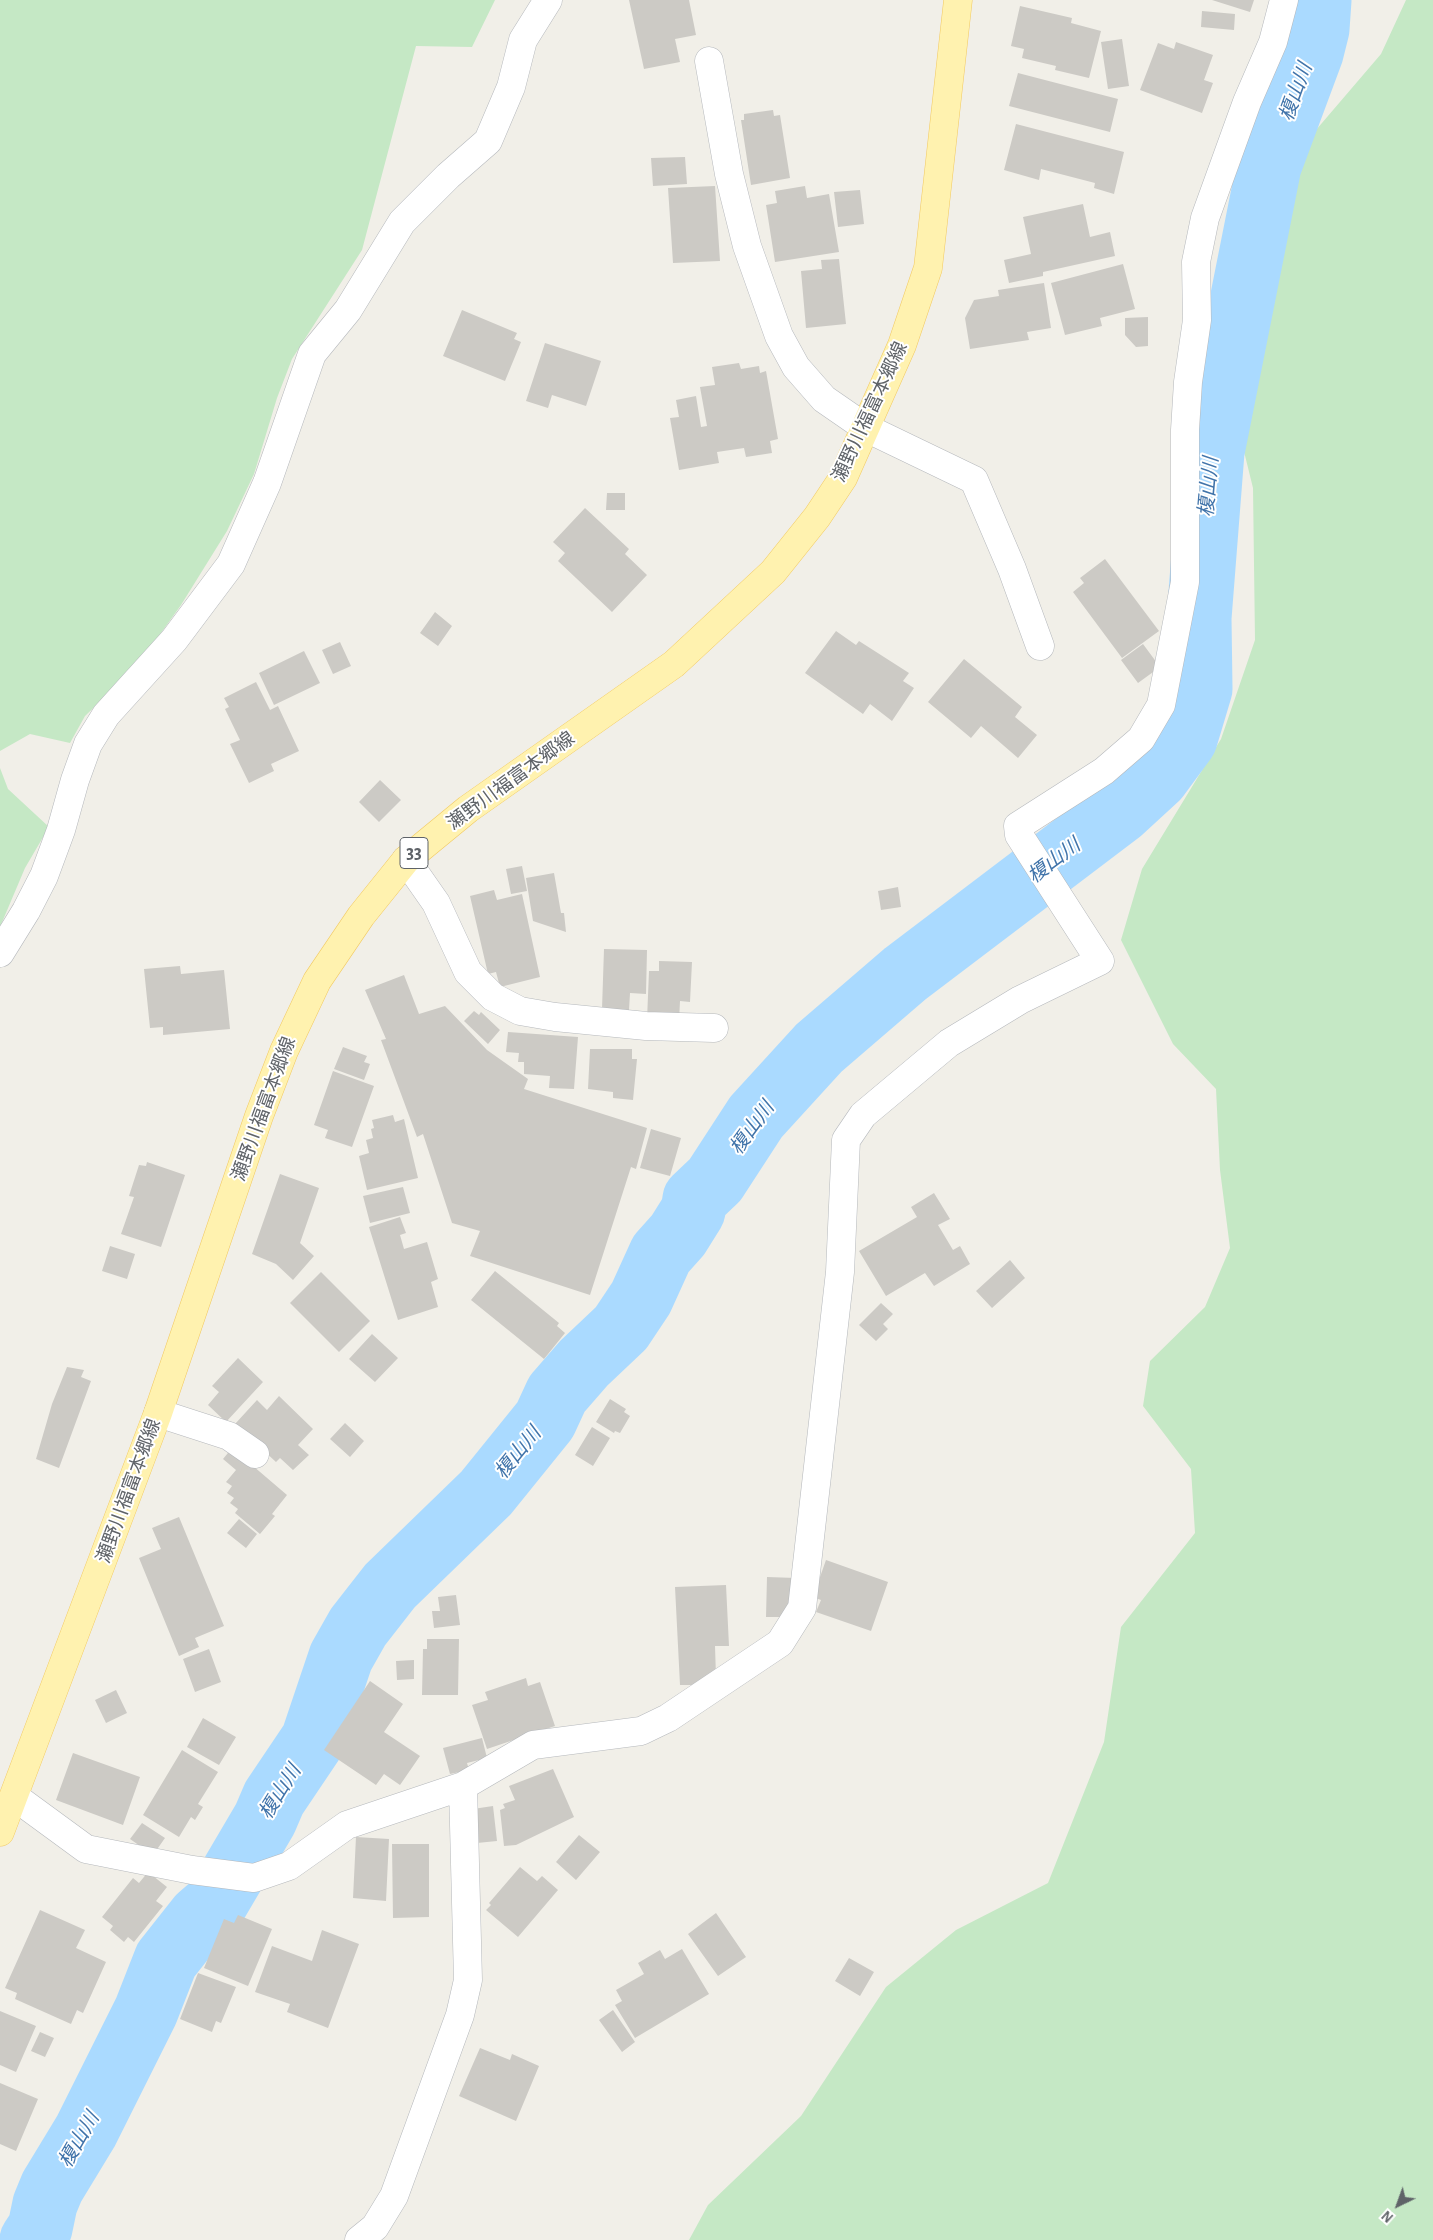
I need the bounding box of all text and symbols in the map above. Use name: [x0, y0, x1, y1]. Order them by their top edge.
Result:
water label: 榎山川: [1274, 60, 1318, 124]
street label: 瀬野川福富本郷線: [828, 338, 912, 486]
water label: 榎山川: [1194, 456, 1224, 518]
street label: 瀬野川福富本郷線: [443, 727, 579, 835]
water label: 榎山川: [1023, 833, 1085, 889]
road number: 33: [400, 838, 428, 868]
street label: 瀬野川福富本郷線: [227, 1034, 301, 1184]
water label: 榎山川: [725, 1097, 779, 1159]
street label: 瀬野川福富本郷線: [92, 1416, 166, 1566]
water label: 榎山川: [490, 1422, 546, 1484]
water label: 榎山川: [254, 1760, 306, 1824]
water label: 榎山川: [54, 2108, 104, 2172]
north arrow: [1373, 2180, 1423, 2230]
text: N: [1380, 2208, 1396, 2225]

